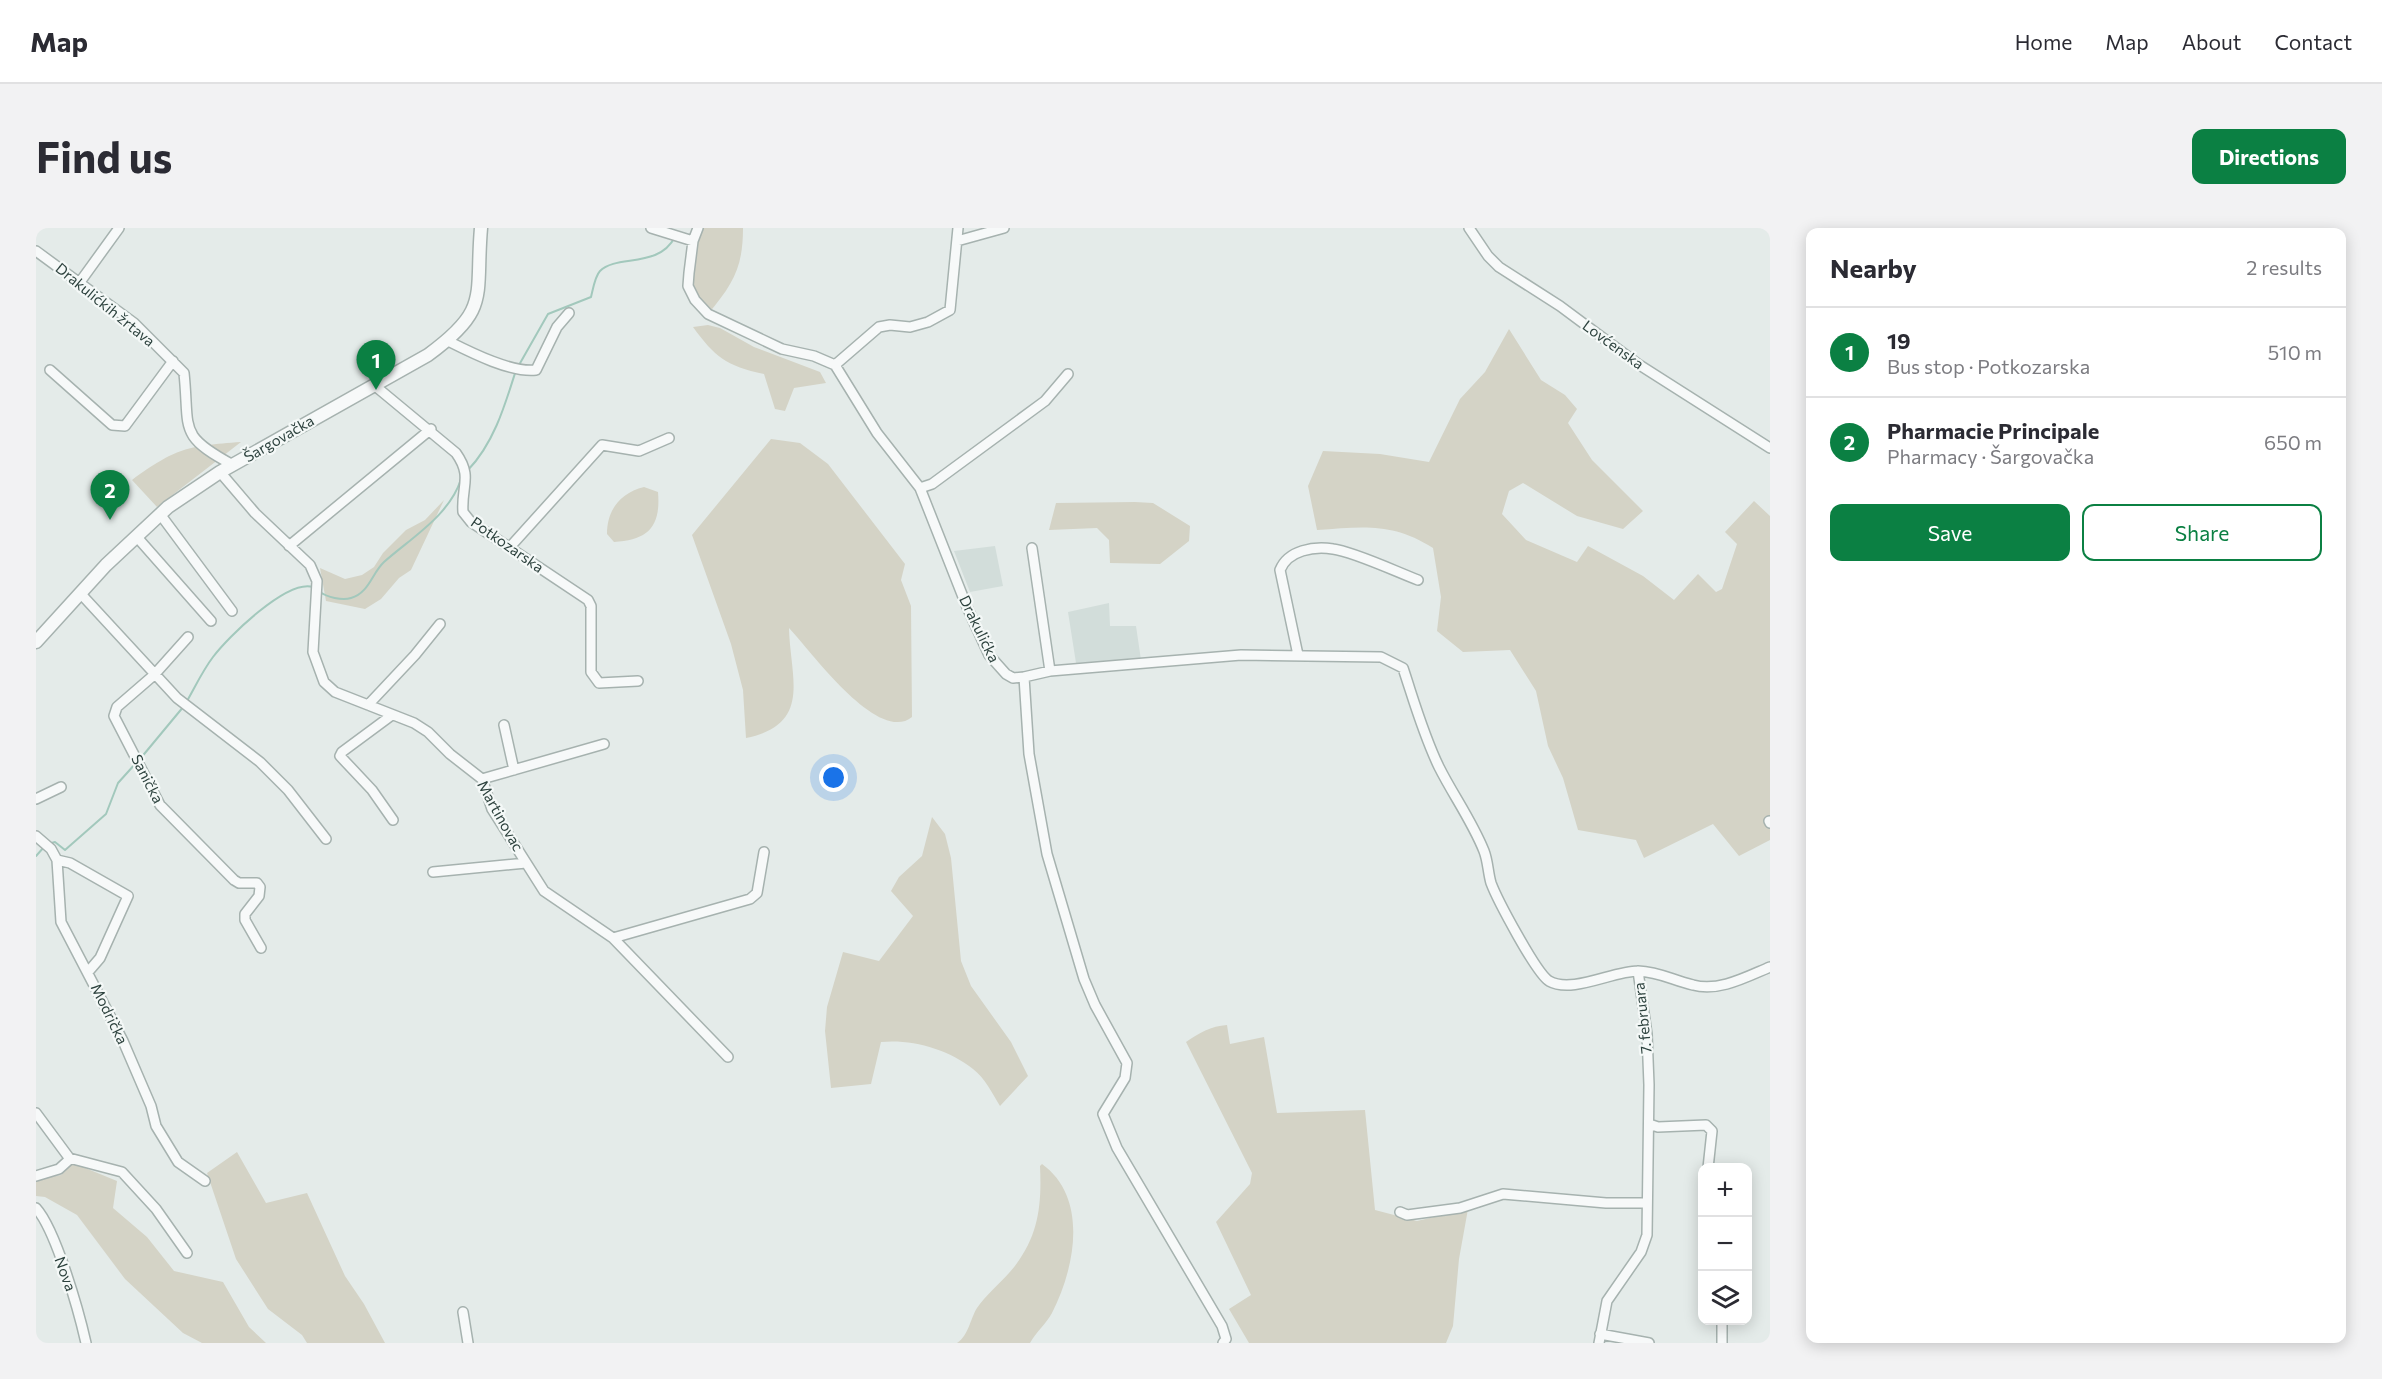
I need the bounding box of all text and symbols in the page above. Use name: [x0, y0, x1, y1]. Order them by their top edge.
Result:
text: Map: [30, 24, 88, 58]
text: Home: [2015, 29, 2072, 54]
text: Map: [2105, 29, 2149, 54]
text: About: [2182, 29, 2241, 54]
text: Contact: [2274, 29, 2352, 54]
button: Directions: [2192, 129, 2346, 184]
text: Find us: [36, 130, 172, 182]
text: Nearby: [1830, 252, 1917, 283]
text: 2 results: [2246, 255, 2322, 279]
street label: Drakulićkih žrtava: [52, 259, 159, 350]
street label: Lovćenska: [1579, 316, 1648, 372]
text: 19: [1887, 327, 1911, 354]
pin: 1: [356, 340, 396, 390]
text: 1: [1845, 340, 1854, 364]
text: 510 m: [2268, 340, 2322, 364]
text: Bus stop · Potkozarska: [1887, 354, 2090, 378]
street label: Šargovačka: [240, 410, 317, 465]
text: Pharmacie Principale: [1887, 417, 2099, 444]
text: 2: [1844, 430, 1855, 454]
text: 650 m: [2264, 430, 2322, 454]
text: Pharmacy · Šargovačka: [1887, 444, 2094, 468]
pin: 2: [90, 470, 130, 520]
button: Save: [1830, 504, 2070, 561]
button: Share: [2082, 504, 2322, 561]
street label: Potkozarska: [468, 513, 547, 576]
street label: Drakulićka: [956, 592, 1004, 665]
street label: Sanička: [128, 751, 168, 806]
your location: [819, 763, 848, 792]
street label: Martinovac: [474, 777, 528, 854]
street label: Modrička: [88, 980, 132, 1047]
street label: 7. februara: [1629, 982, 1655, 1055]
map controls: [1698, 1163, 1752, 1325]
button: +: [1698, 1163, 1752, 1217]
button: −: [1698, 1217, 1752, 1271]
street label: Nova: [51, 1254, 80, 1293]
button: layers: [1698, 1271, 1752, 1325]

